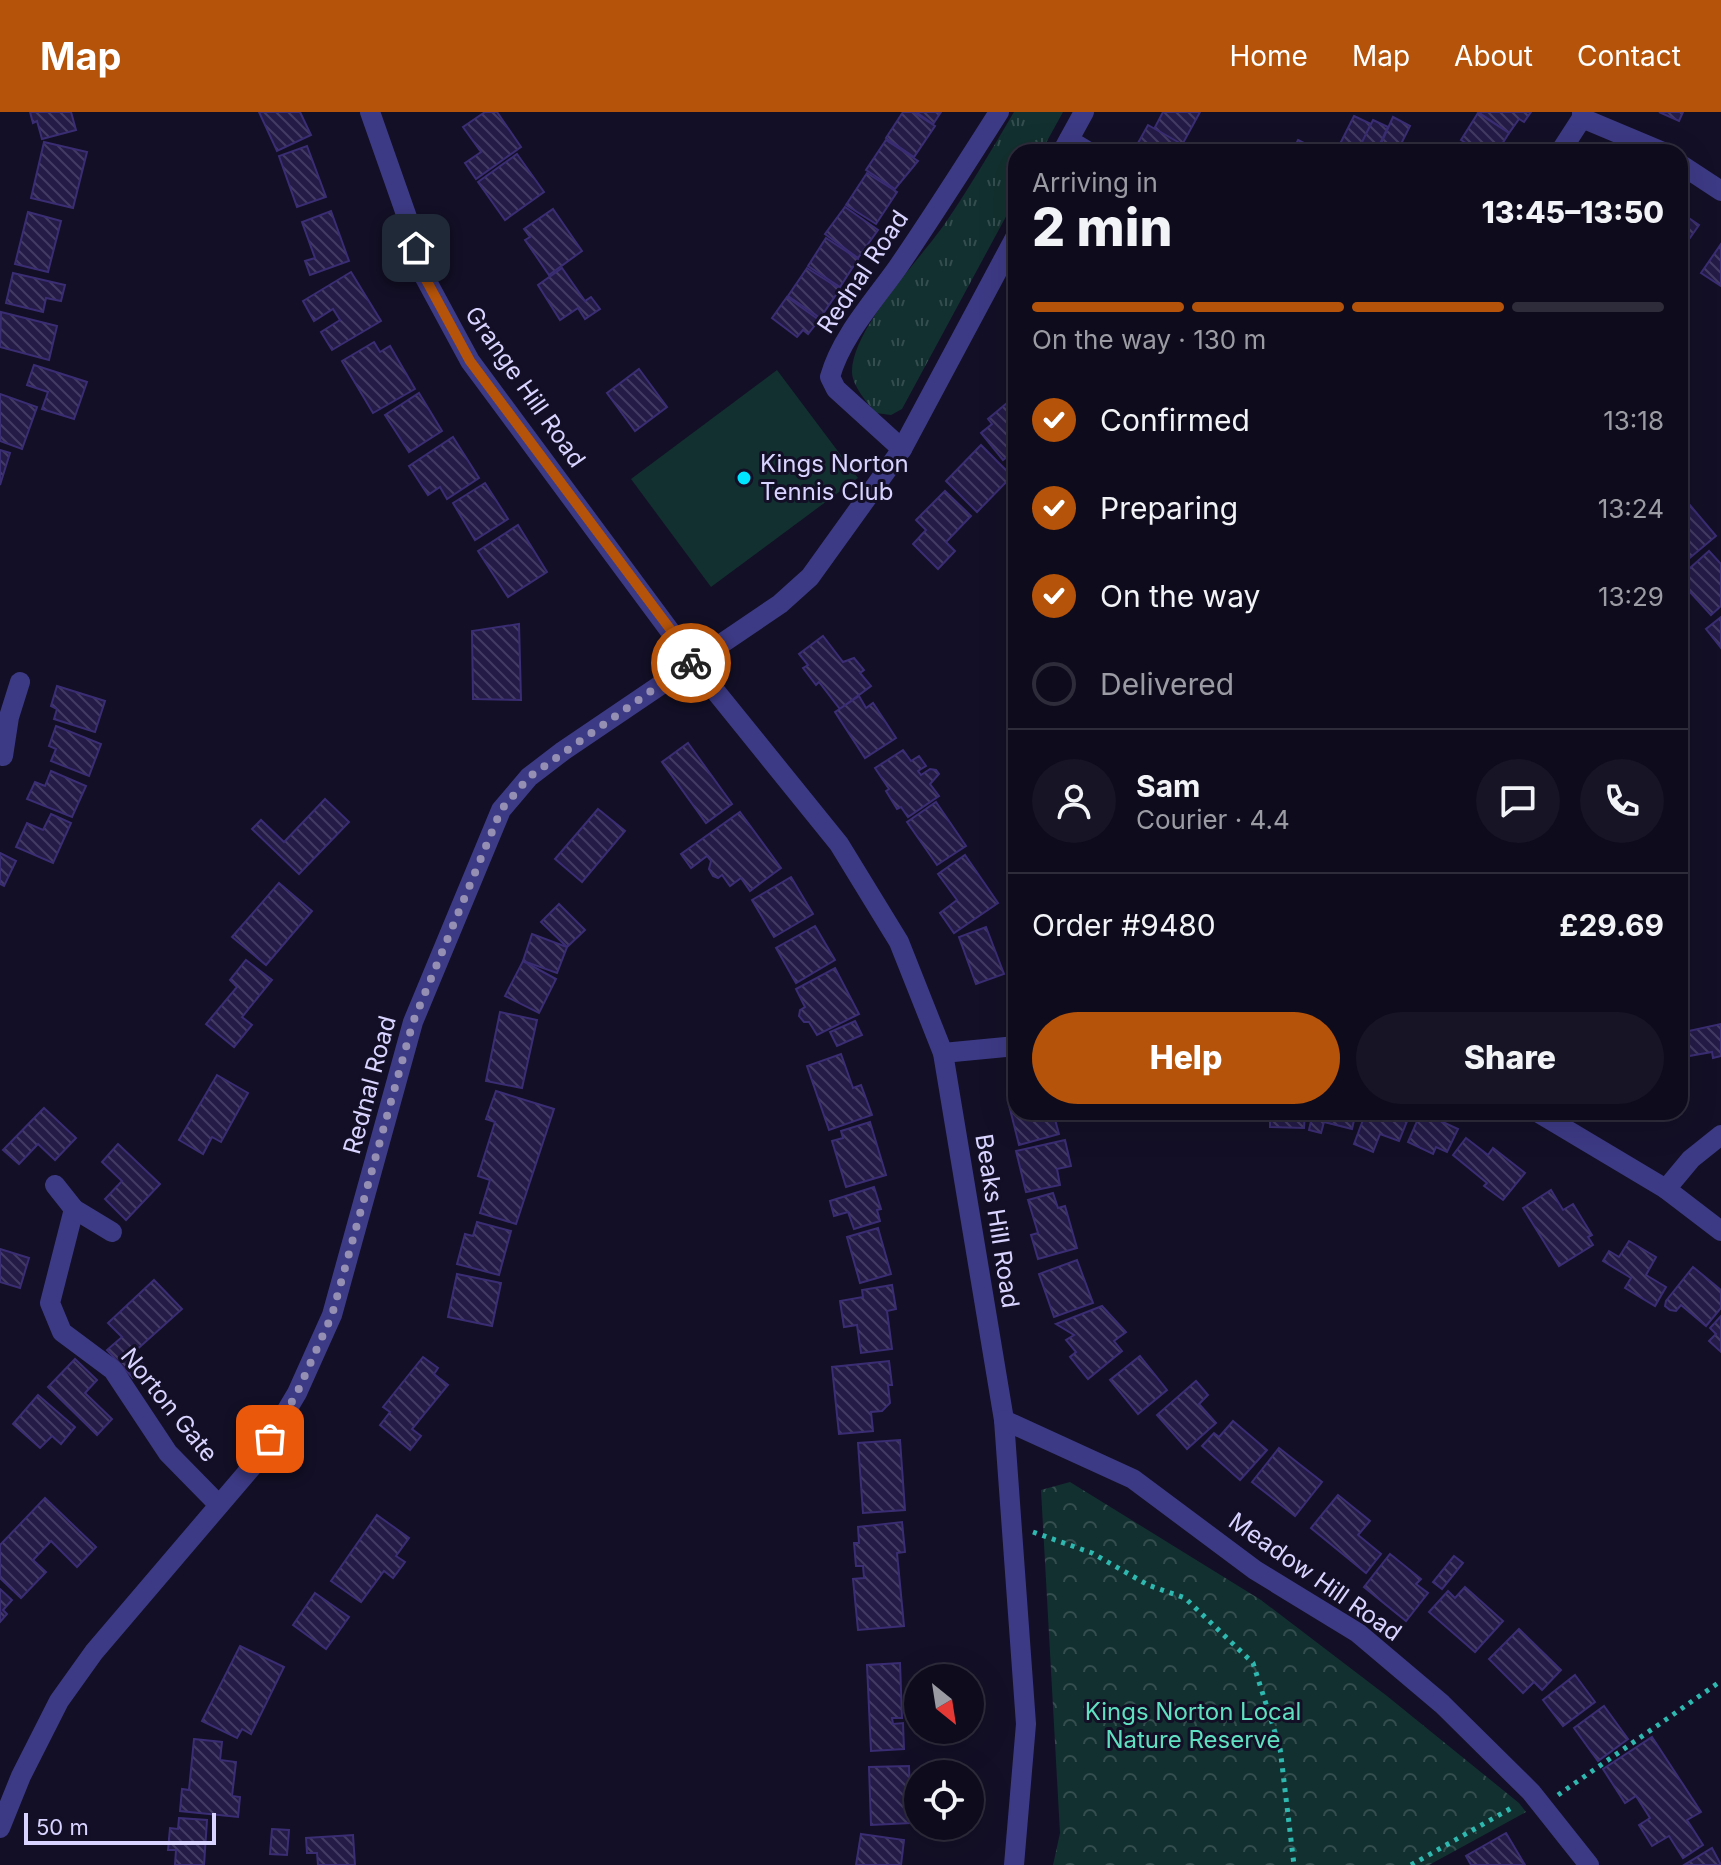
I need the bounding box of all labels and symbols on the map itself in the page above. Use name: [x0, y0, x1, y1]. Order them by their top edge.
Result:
street label: Rednal Road: [811, 205, 914, 339]
pin: [382, 214, 450, 282]
street label: Grange Hill Road: [459, 301, 592, 473]
place label: Kings Norton Tennis Club: [760, 449, 909, 506]
marker: Kings Norton Tennis Club: [735, 469, 753, 487]
courier: [651, 623, 731, 703]
street label: Rednal Road: [337, 1013, 402, 1157]
street label: Beaks Hill Road: [969, 1132, 1026, 1310]
street label: Norton Gate: [115, 1342, 224, 1467]
pin: [236, 1405, 304, 1473]
street label: Meadow Hill Road: [1223, 1506, 1407, 1647]
north arrow: [904, 1664, 984, 1744]
park label: Kings Norton Local Nature Reserve: [1085, 1697, 1301, 1754]
scale bar: [24, 1809, 216, 1845]

